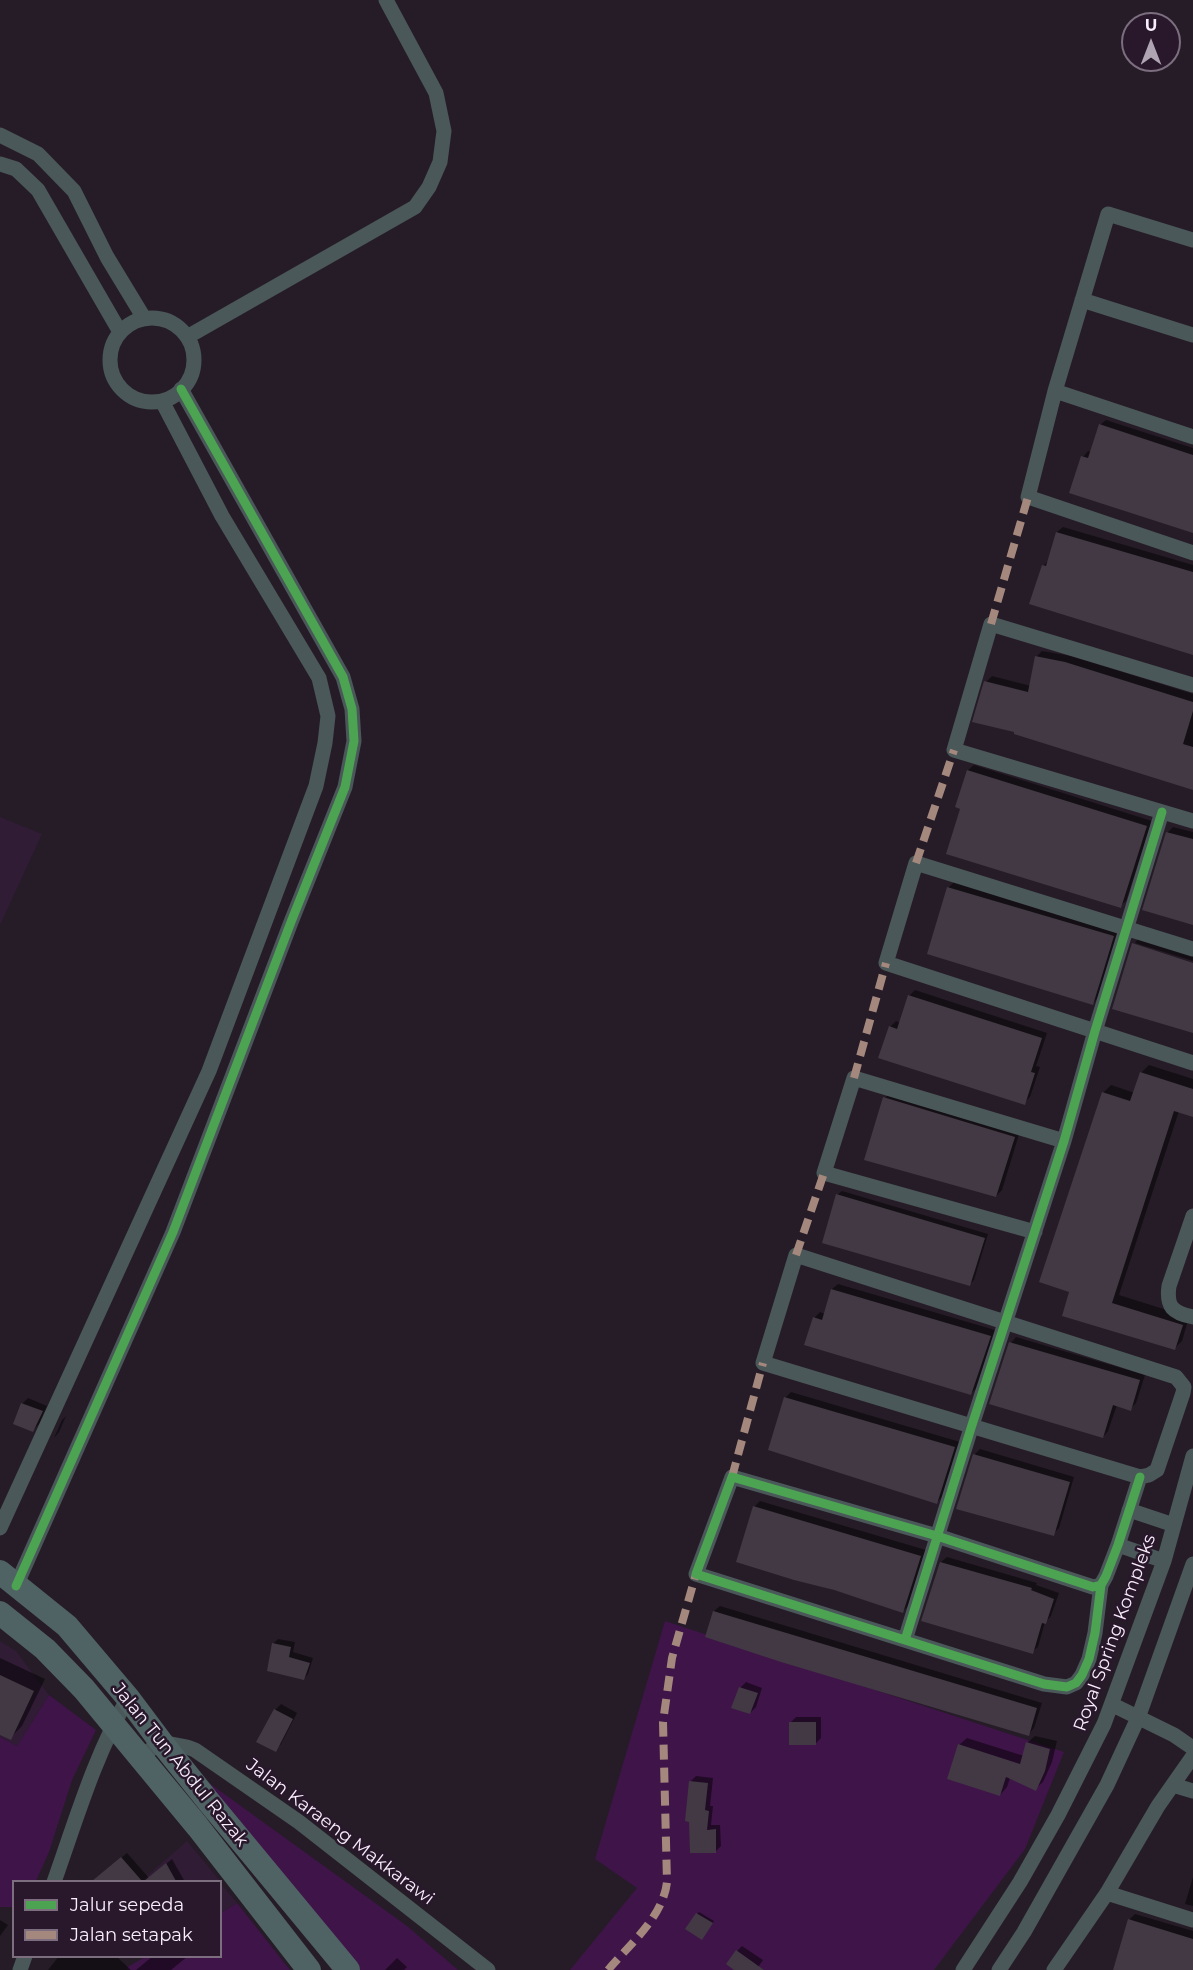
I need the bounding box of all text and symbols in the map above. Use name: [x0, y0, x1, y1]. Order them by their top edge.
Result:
north arrow: [1121, 12, 1181, 72]
text: U: [1145, 16, 1157, 35]
street label: Royal Spring Kompleks: [1069, 1532, 1161, 1734]
street label: Jalan Tun Abdul Razak: [107, 1679, 253, 1851]
street label: Jalan Karaeng Makkarawi: [242, 1754, 438, 1910]
legend: [12, 1880, 222, 1958]
text: Jalur sepeda: [70, 1894, 184, 1916]
text: Jalan setapak: [70, 1924, 193, 1946]

